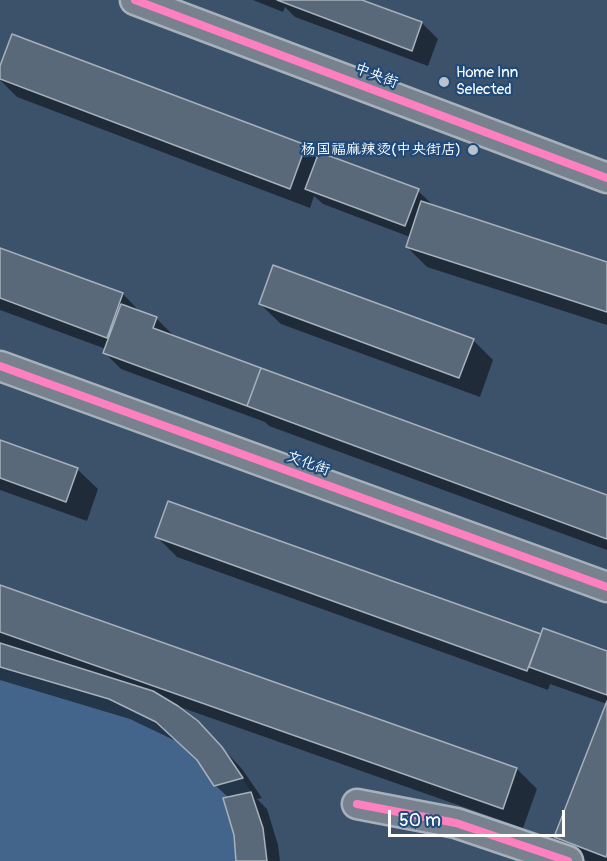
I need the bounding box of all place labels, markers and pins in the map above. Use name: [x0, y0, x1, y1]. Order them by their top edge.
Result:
place label: Home Inn Selected: [456, 64, 518, 99]
marker: Home Inn Selected: [437, 75, 451, 89]
place label: 杨国福麻辣烫(中央街店): [301, 141, 461, 159]
marker: 杨国福麻辣烫(中央街店): [466, 143, 480, 157]

